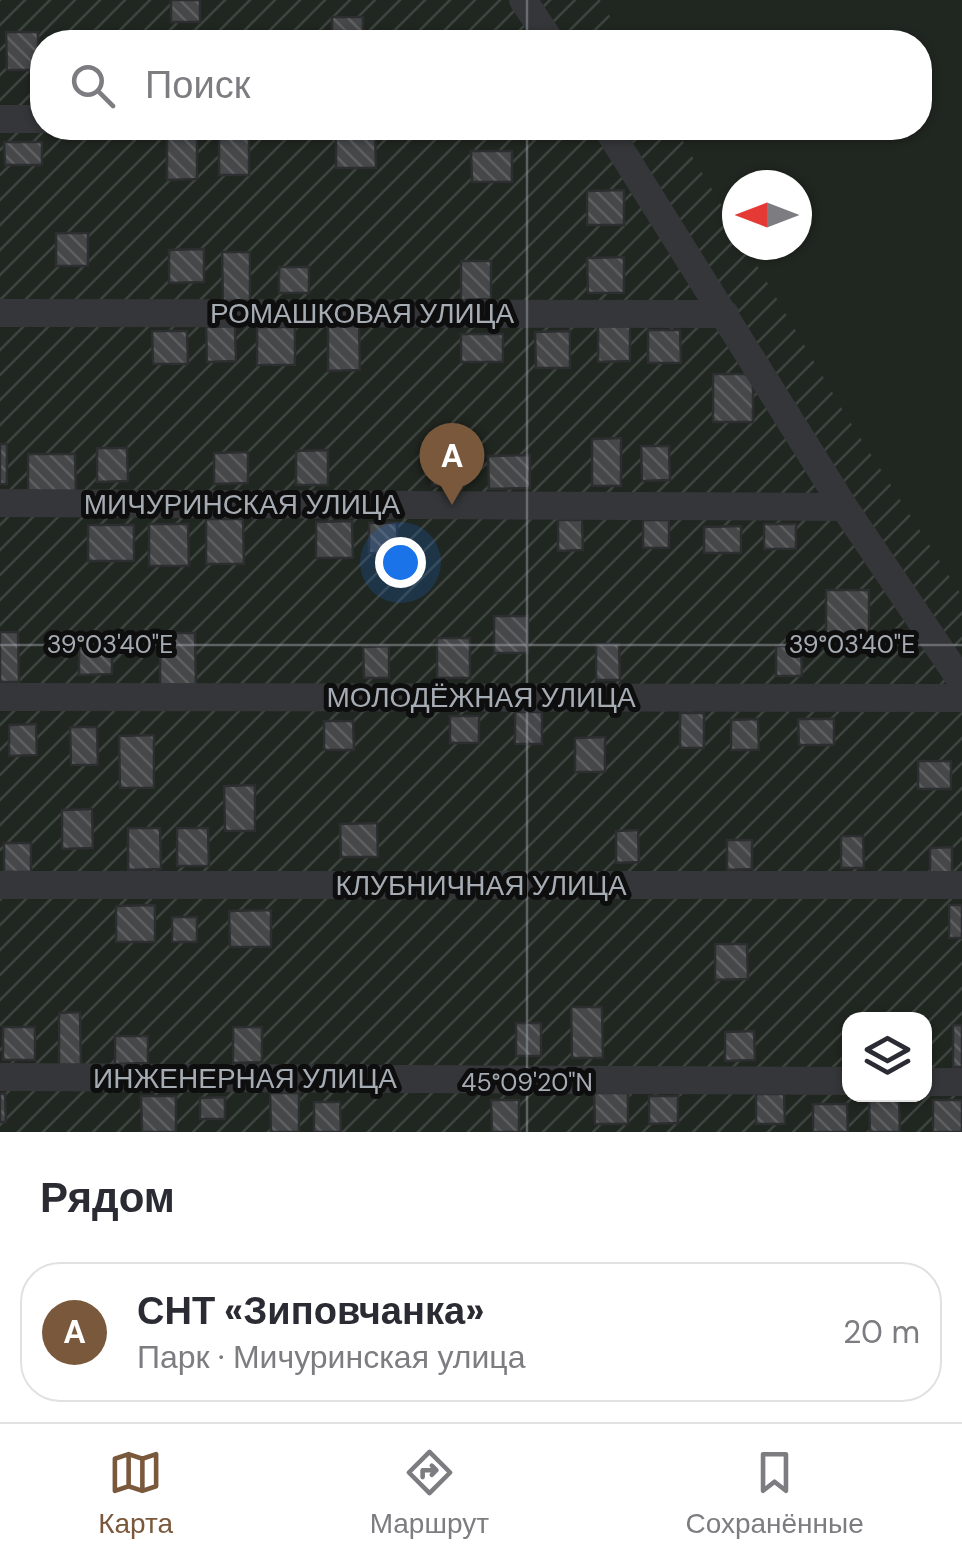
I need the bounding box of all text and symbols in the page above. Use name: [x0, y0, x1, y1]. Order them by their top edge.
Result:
search box: [30, 30, 932, 140]
icon: search: [65, 58, 120, 113]
text: Поиск: [145, 60, 250, 110]
north arrow: [722, 170, 812, 260]
street label: РОМАШКОВАЯ УЛИЦА: [210, 295, 514, 332]
pin: A: [420, 422, 484, 505]
street label: МИЧУРИНСКАЯ УЛИЦА: [84, 486, 401, 523]
your location: [375, 537, 426, 588]
text: 39°03'40"E: [47, 628, 173, 661]
text: 39°03'40"E: [789, 628, 915, 661]
street label: МОЛОДЁЖНАЯ УЛИЦА: [326, 679, 636, 716]
street label: КЛУБНИЧНАЯ УЛИЦА: [335, 867, 627, 904]
map controls: [842, 1012, 932, 1102]
button: layers: [842, 1012, 932, 1102]
street label: ИНЖЕНЕРНАЯ УЛИЦА: [93, 1060, 397, 1097]
text: 45°09'20"N: [461, 1066, 593, 1099]
text: Рядом: [40, 1170, 175, 1225]
text: СНТ «Зиповчанка»: [137, 1286, 485, 1336]
text: A: [63, 1311, 86, 1353]
text: 20 m: [843, 1311, 920, 1353]
text: Парк · Мичуринская улица: [137, 1336, 525, 1378]
tab: Карта: [98, 1445, 173, 1542]
tab: Маршрут: [370, 1445, 489, 1542]
tab: Сохранённые: [685, 1445, 864, 1542]

